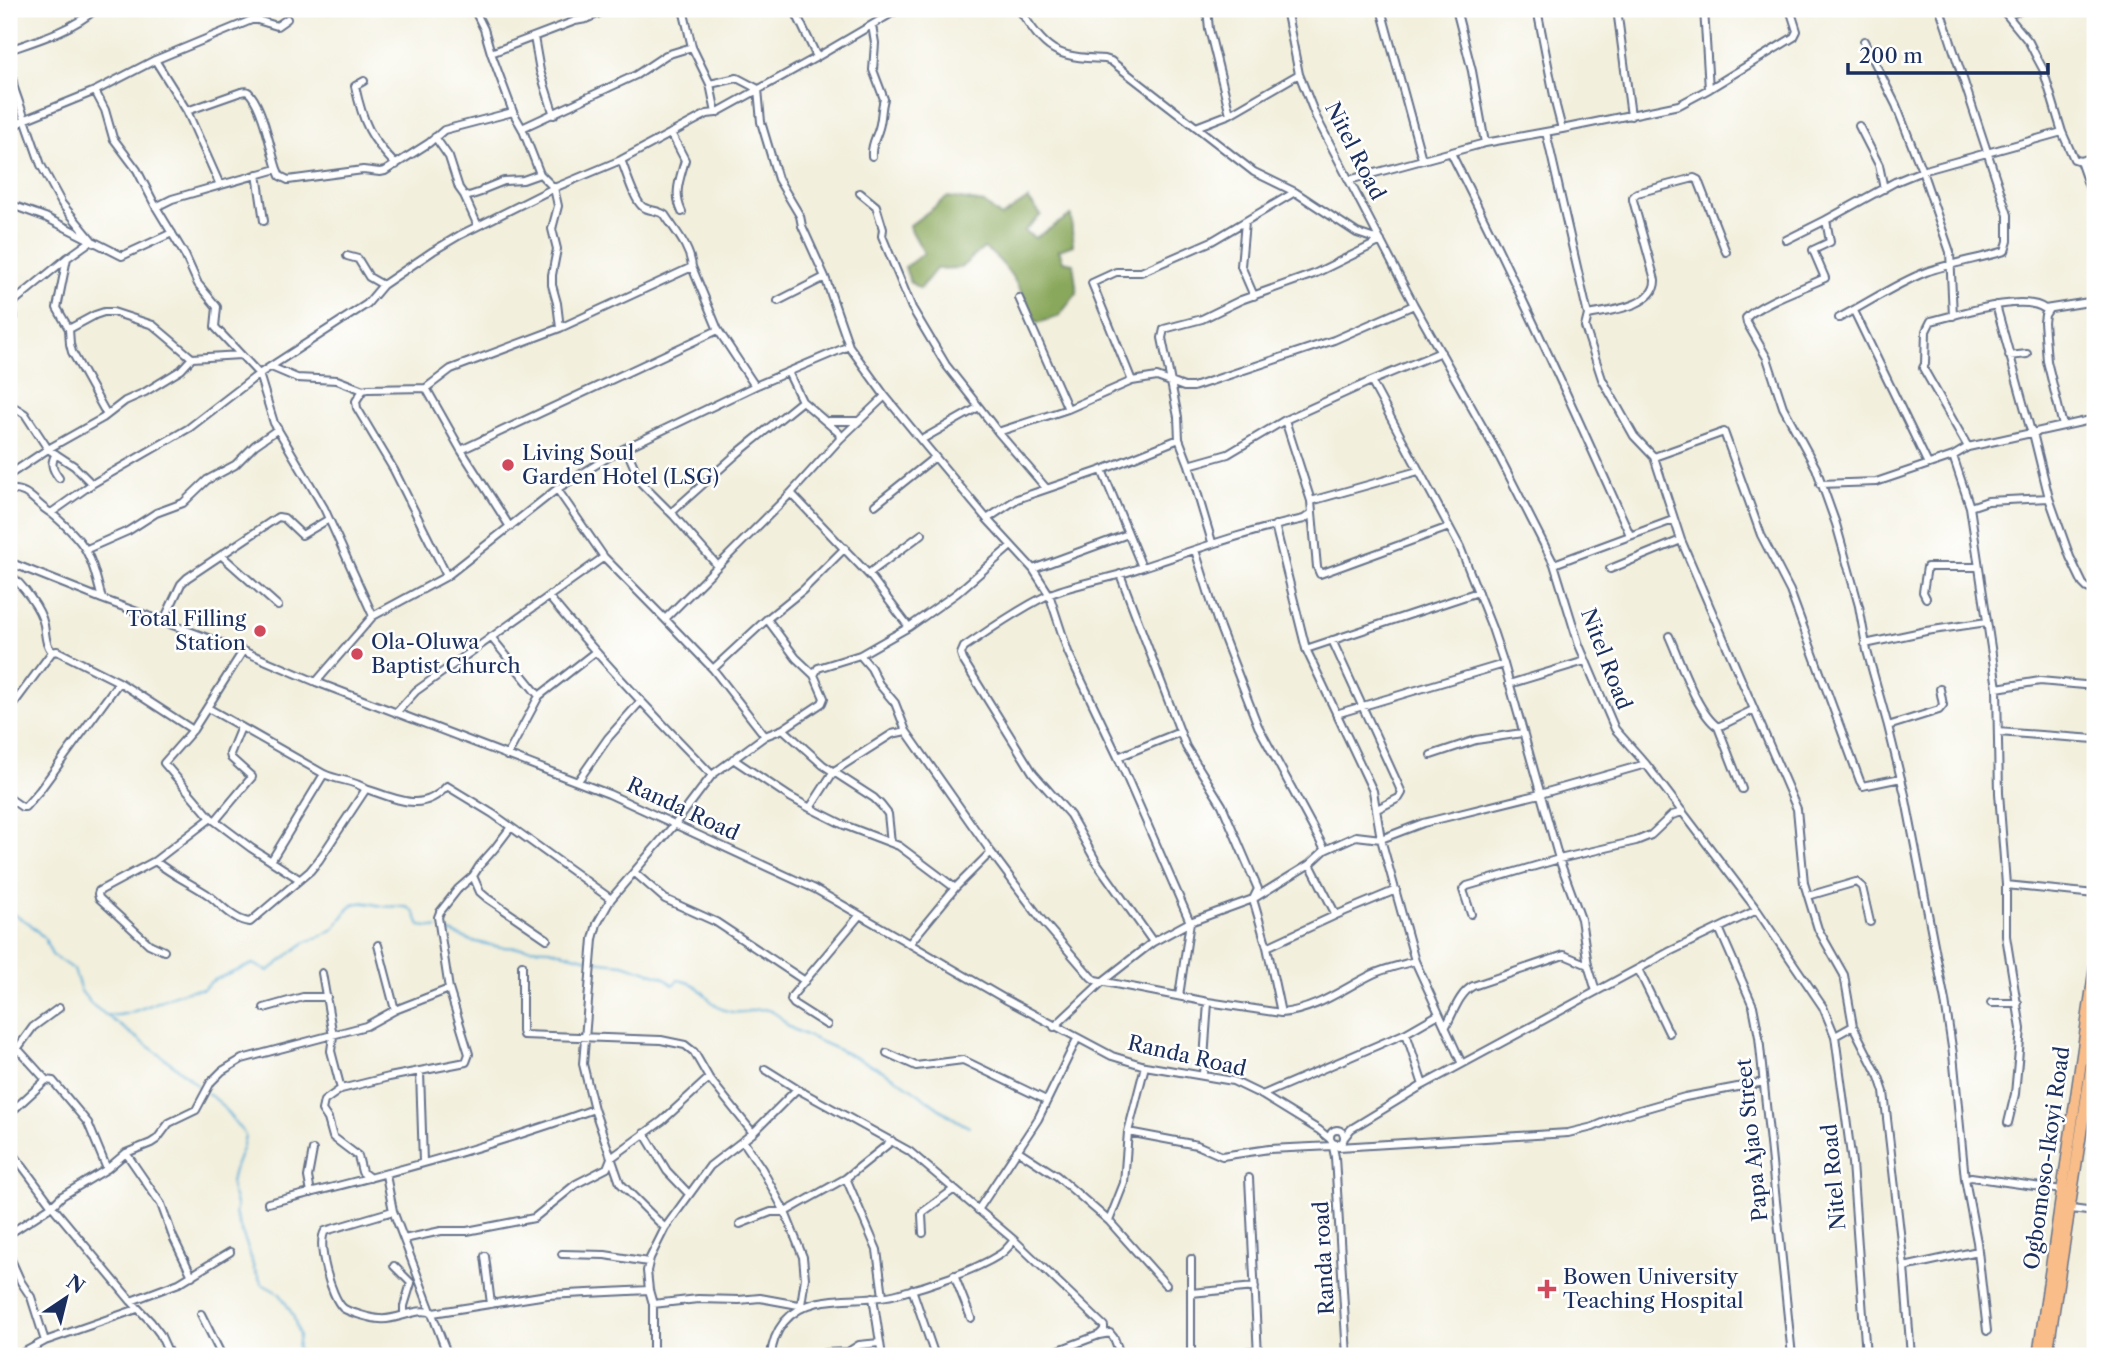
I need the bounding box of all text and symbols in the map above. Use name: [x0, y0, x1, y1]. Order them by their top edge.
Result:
scale bar: [1848, 32, 2048, 76]
text: 200 m: [1859, 43, 1923, 68]
street label: Nitel Road: [1320, 98, 1391, 204]
place label: Living Soul Garden Hotel (LSG): [522, 440, 719, 489]
marker: Living Soul Garden Hotel (LSG): [500, 457, 516, 473]
street label: Nitel Road: [1576, 605, 1637, 713]
place label: Total Filling Station: [126, 606, 247, 655]
marker: Total Filling Station: [252, 623, 268, 639]
place label: Ola-Oluwa Baptist Church: [371, 629, 521, 678]
marker: Ola-Oluwa Baptist Church: [349, 646, 365, 662]
street label: Randa Road: [623, 772, 743, 845]
street label: Randa Road: [1125, 1030, 1249, 1081]
street label: Ogbomoso-Ikoyi Road: [2018, 1045, 2075, 1271]
street label: Papa Ajao Street: [1730, 1057, 1772, 1223]
street label: Nitel Road: [1816, 1123, 1851, 1231]
street label: Randa road: [1308, 1200, 1339, 1316]
north arrow: [32, 1264, 102, 1334]
place label: Bowen University Teaching Hospital: [1563, 1264, 1744, 1313]
text: N: [62, 1270, 89, 1299]
marker: Bowen University Teaching Hospital: [1537, 1279, 1557, 1299]

